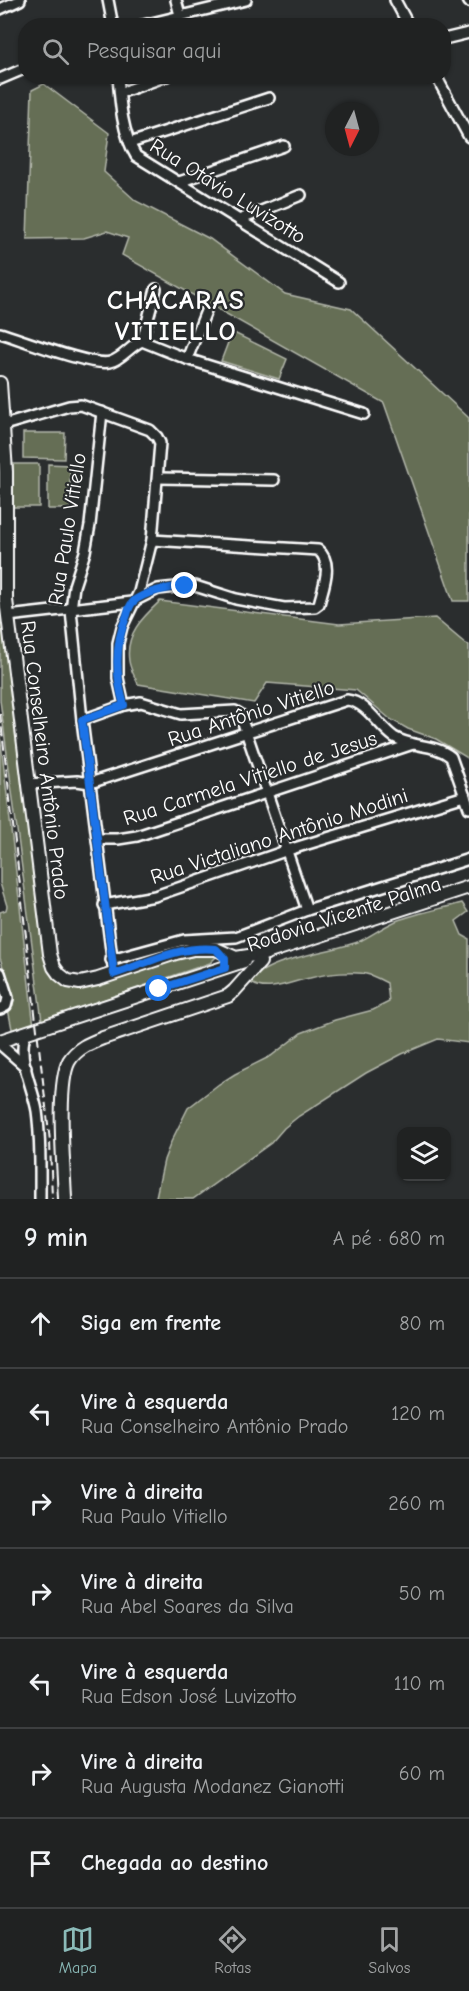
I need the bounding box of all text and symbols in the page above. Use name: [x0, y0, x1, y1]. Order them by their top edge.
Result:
search box: [18, 18, 451, 84]
icon: search: [39, 35, 72, 68]
text: Pesquisar aqui: [87, 38, 222, 64]
north arrow: [325, 102, 379, 156]
street label: Rua Otávio Luvizotto: [146, 133, 310, 249]
district label: CHÁCARAS VITIELLO: [107, 285, 245, 347]
street label: Rua Paulo Vitiello: [43, 451, 91, 607]
route end: [171, 572, 197, 598]
street label: Rua Conselheiro Antônio Prado: [16, 619, 74, 901]
street label: Rua Antônio Vitiello: [165, 675, 337, 751]
street label: Rua Carmela Vitiello de Jesus: [120, 726, 380, 830]
street label: Rua Victaliano Antônio Modini: [147, 783, 411, 889]
street label: Rodovia Vicente Palma: [244, 871, 444, 957]
route start: [145, 975, 171, 1001]
map controls: [397, 1127, 451, 1181]
button: layers: [397, 1127, 451, 1181]
text: 9 min: [24, 1223, 88, 1253]
text: A pé · 680 m: [333, 1227, 445, 1250]
icon: ahead: [24, 1307, 57, 1340]
text: Siga em frente: [81, 1310, 221, 1336]
text: 80 m: [399, 1312, 445, 1335]
text: Vire à esquerda: [81, 1389, 229, 1415]
icon: left: [24, 1397, 57, 1430]
text: 120 m: [391, 1402, 445, 1425]
text: Rua Conselheiro Antônio Prado: [81, 1415, 348, 1438]
text: Vire à direita: [81, 1479, 203, 1505]
icon: right: [24, 1487, 57, 1520]
text: 260 m: [388, 1492, 445, 1515]
text: Rua Paulo Vitiello: [81, 1505, 228, 1528]
text: Vire à direita: [81, 1569, 203, 1595]
icon: right: [24, 1577, 57, 1610]
text: 50 m: [399, 1582, 445, 1605]
text: Rua Abel Soares da Silva: [81, 1595, 294, 1618]
text: Vire à esquerda: [81, 1659, 229, 1685]
icon: left: [24, 1667, 57, 1700]
text: 110 m: [394, 1672, 445, 1695]
text: Rua Edson José Luvizotto: [81, 1685, 297, 1708]
text: Vire à direita: [81, 1749, 203, 1775]
icon: right: [24, 1757, 57, 1790]
text: 60 m: [399, 1762, 445, 1785]
text: Rua Augusta Modanez Gianotti: [81, 1775, 345, 1798]
icon: arrive: [24, 1847, 57, 1880]
text: Chegada ao destino: [81, 1850, 268, 1876]
tab: Mapa: [59, 1923, 97, 1977]
tab: Rotas: [214, 1923, 251, 1977]
tab: Salvos: [368, 1923, 410, 1977]

